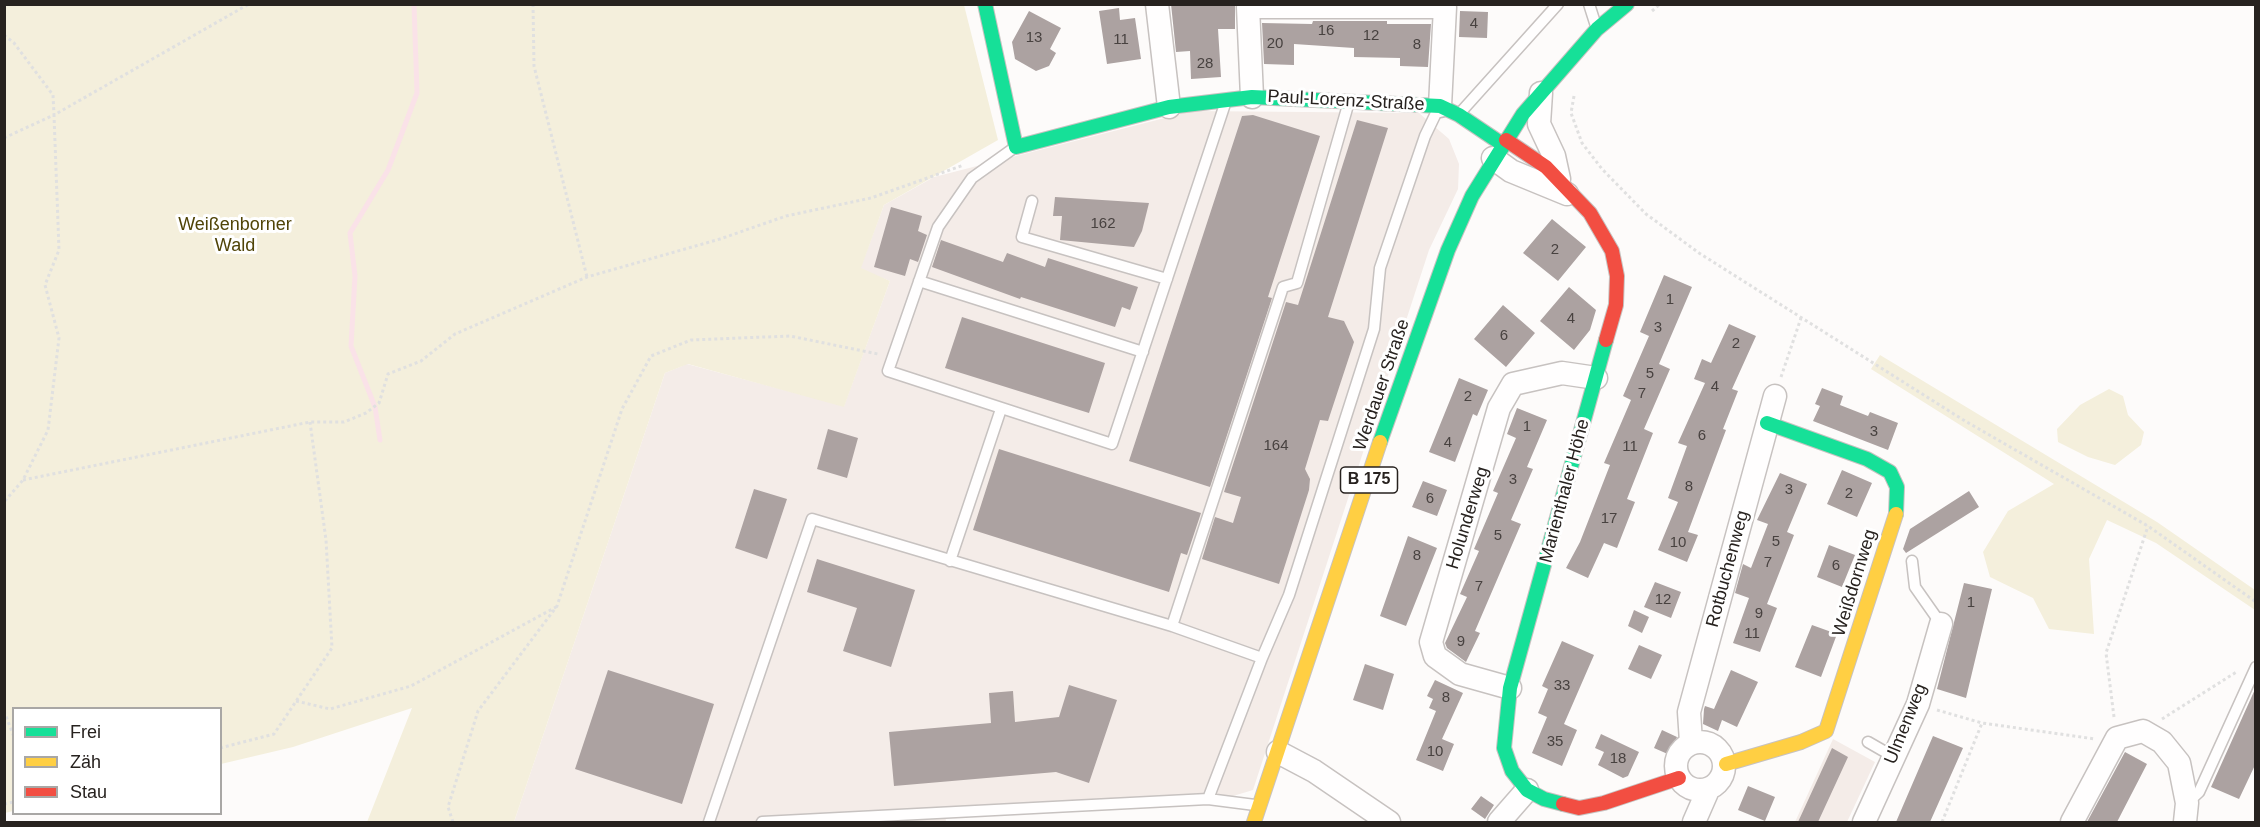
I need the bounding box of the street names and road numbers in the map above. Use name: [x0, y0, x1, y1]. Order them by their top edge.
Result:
street label: Paul-Lorenz-Straße: [1267, 86, 1425, 116]
street label: Werdauer Straße: [1349, 316, 1415, 454]
street label: Marienthaler Höhe: [1535, 417, 1595, 565]
street label: Holunderweg: [1442, 464, 1494, 572]
road number: B 175: [1340, 467, 1398, 493]
street label: Rotbuchenweg: [1702, 508, 1754, 630]
street label: Weißdornweg: [1828, 527, 1882, 639]
street label: Ulmenweg: [1880, 681, 1932, 767]

